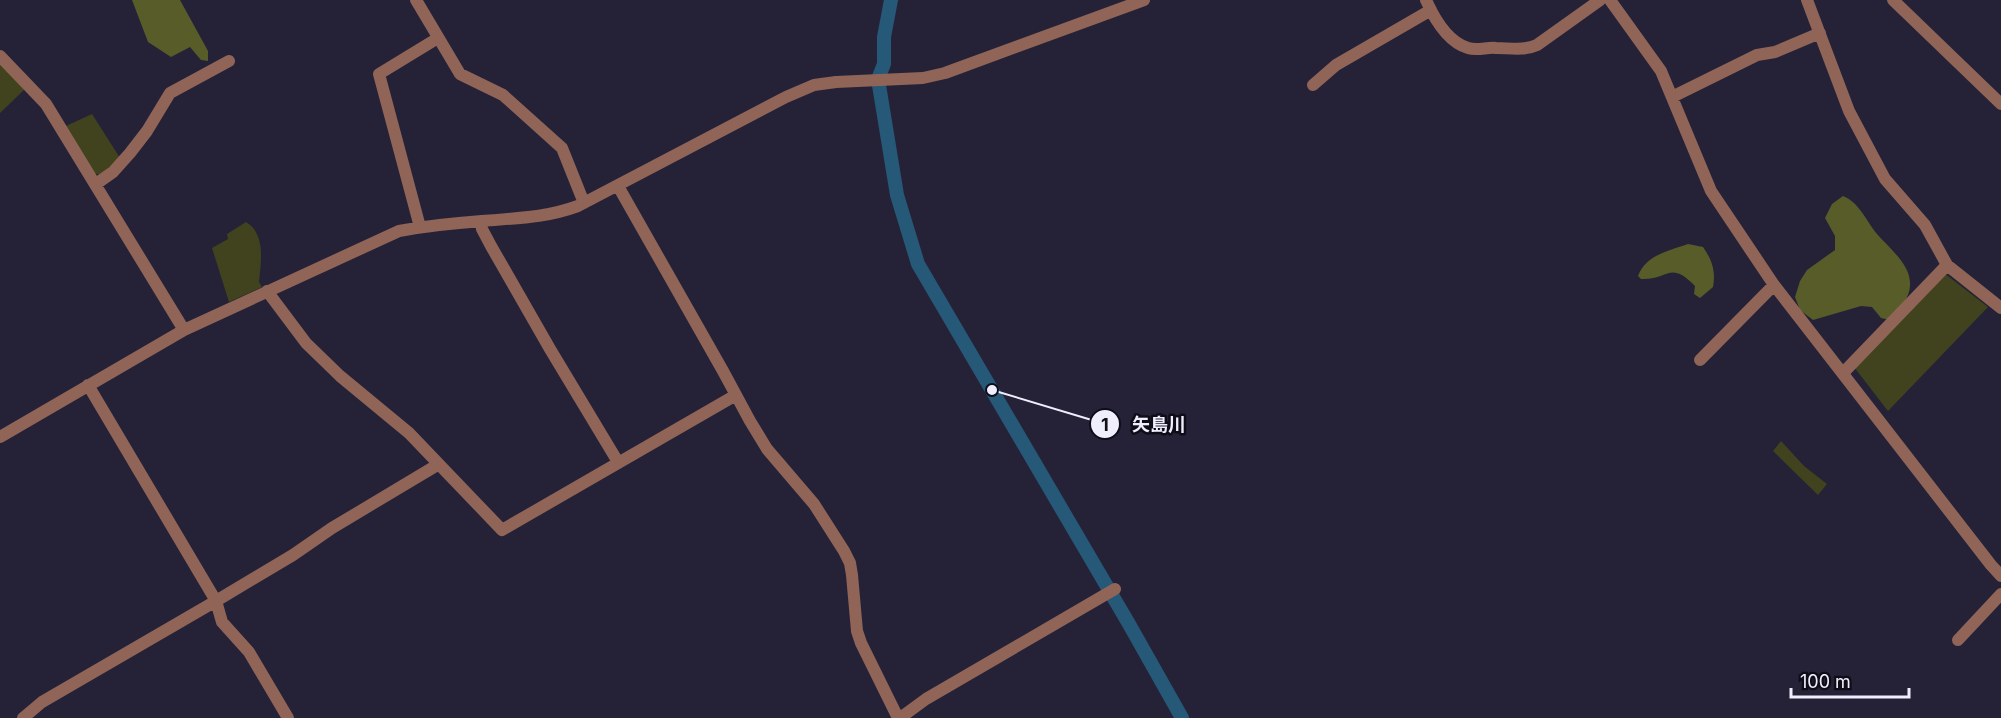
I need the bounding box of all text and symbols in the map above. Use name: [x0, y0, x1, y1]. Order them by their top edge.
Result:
callout: 矢島川: [1090, 406, 1198, 442]
text: 1: [1101, 414, 1109, 435]
text: 矢島川: [1132, 414, 1186, 435]
scale bar: [1791, 661, 1910, 699]
text: 100 m: [1800, 671, 1851, 692]

